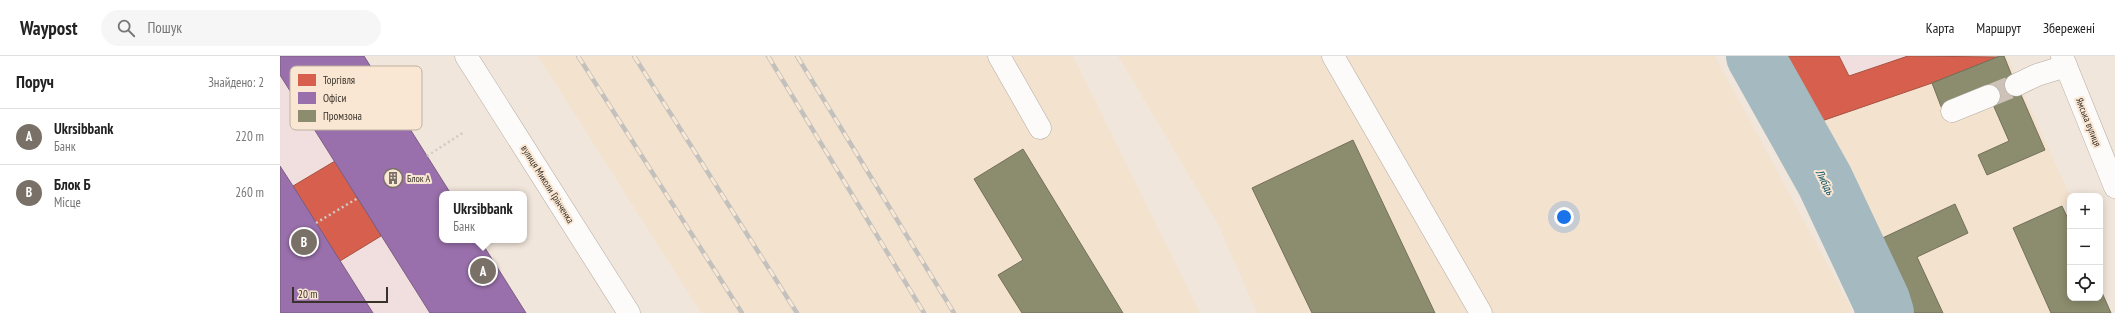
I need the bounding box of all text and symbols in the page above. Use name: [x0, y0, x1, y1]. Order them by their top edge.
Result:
search box: [101, 10, 381, 46]
text: Waypost: [20, 16, 77, 40]
icon: search: [115, 17, 137, 39]
text: Пошук: [147, 18, 182, 37]
text: Карта: [1926, 19, 1954, 37]
text: Маршрут: [1976, 19, 2021, 37]
text: Збережені: [2043, 19, 2095, 37]
legend: [290, 66, 422, 130]
text: Поруч: [16, 71, 54, 93]
text: Торгівля: [323, 73, 355, 87]
text: Знайдено: 2: [208, 74, 264, 91]
text: Офіси: [323, 91, 346, 105]
street label: Ямська вулиця: [2073, 96, 2104, 149]
text: Промзона: [323, 109, 362, 123]
text: Ukrsibbank: [54, 119, 113, 138]
text: A: [26, 128, 32, 145]
text: 220 m: [235, 128, 264, 145]
text: Банк: [54, 138, 76, 155]
street label: вулиця Миколи Грінченка: [518, 143, 577, 226]
water label: Либідь: [1812, 166, 1838, 198]
building icon: Блок А: [382, 167, 404, 189]
place label: Блок А: [407, 172, 431, 185]
text: Блок Б: [54, 175, 91, 194]
text: B: [26, 184, 32, 201]
text: 260 m: [235, 184, 264, 201]
popup: [439, 191, 527, 243]
map controls: [2067, 193, 2103, 301]
button: +: [2067, 193, 2103, 229]
text: Місце: [54, 194, 81, 211]
text: Ukrsibbank: [453, 199, 513, 218]
your location: [1554, 207, 1574, 227]
text: Банк: [453, 218, 475, 235]
pin: B: [291, 227, 317, 257]
button: −: [2067, 229, 2103, 265]
pin: A: [470, 256, 496, 286]
button: locate: [2067, 265, 2103, 301]
scale bar: [292, 285, 388, 304]
text: 20 m: [298, 287, 317, 301]

